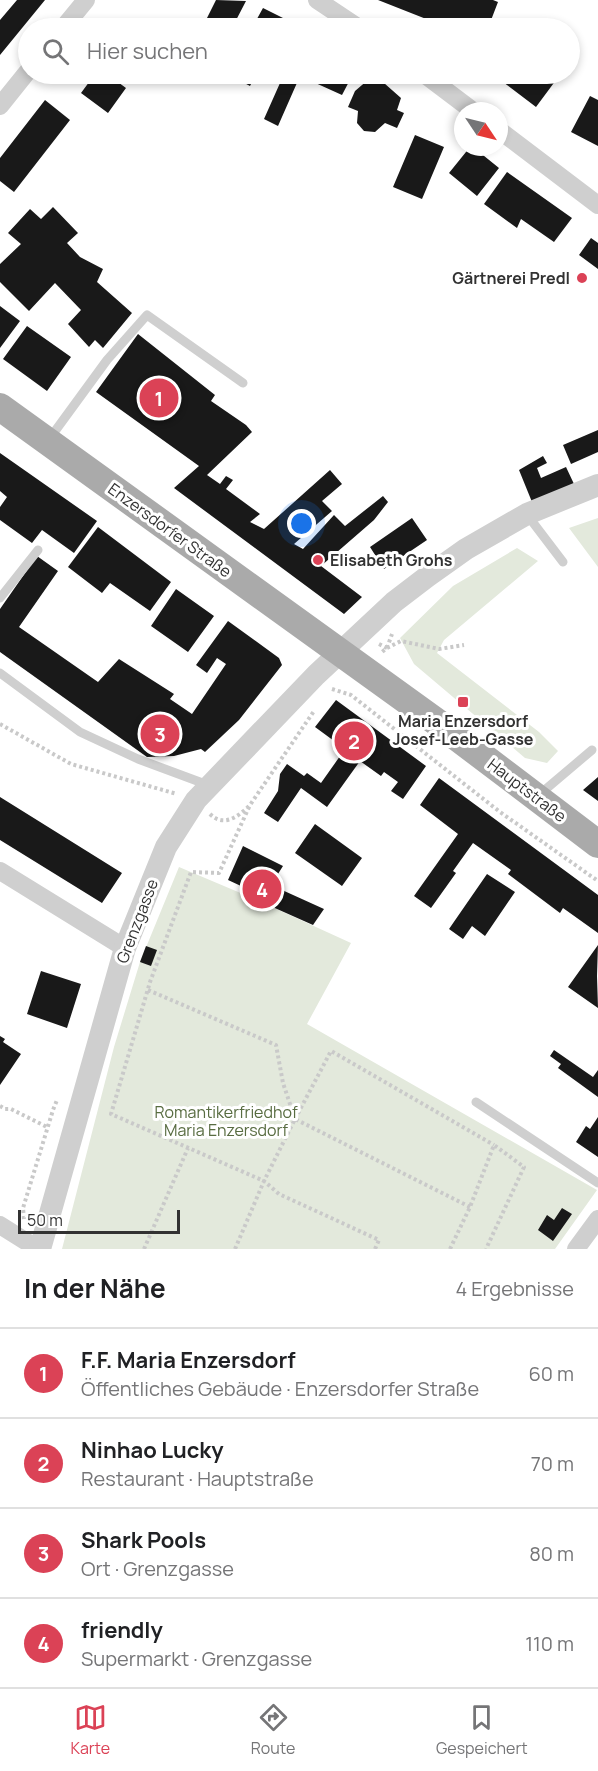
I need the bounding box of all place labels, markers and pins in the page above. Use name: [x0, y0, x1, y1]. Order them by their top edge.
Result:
place label: Gärtnerei Predl: [452, 267, 570, 289]
marker: Gärtnerei Predl: [575, 271, 589, 285]
pin: 1: [140, 376, 178, 420]
place label: Elisabeth Grohs: [330, 549, 453, 571]
marker: Elisabeth Grohs: [311, 553, 325, 567]
marker: Maria Enzersdorf Josef-Leeb-Gasse: [456, 695, 470, 709]
place label: Maria Enzersdorf Josef-Leeb-Gasse: [392, 710, 534, 750]
pin: 3: [140, 712, 180, 756]
pin: 2: [334, 718, 374, 764]
pin: 4: [242, 866, 282, 912]

